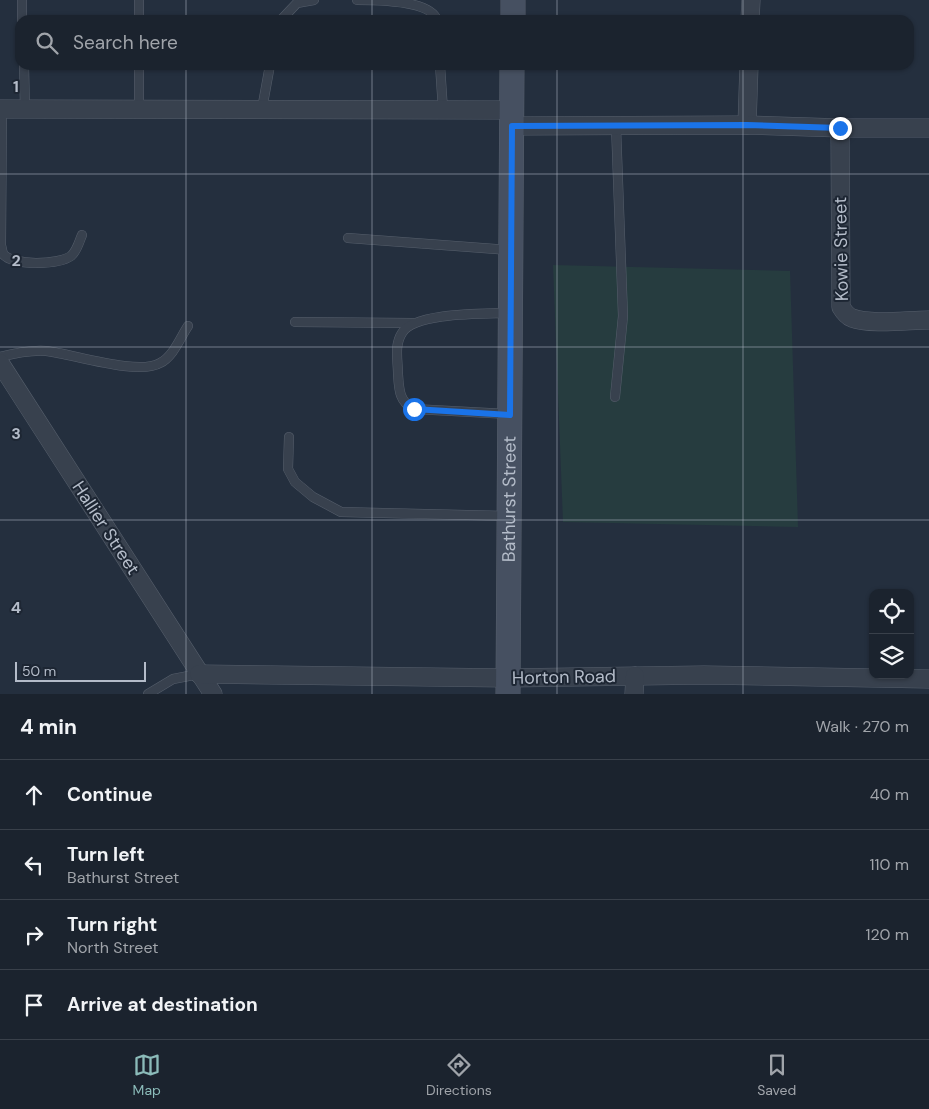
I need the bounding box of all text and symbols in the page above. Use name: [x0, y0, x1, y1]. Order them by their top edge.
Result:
search box: [15, 15, 914, 70]
icon: search: [33, 29, 61, 57]
text: Search here: [73, 30, 178, 55]
text: 1: [13, 76, 19, 97]
route end: [829, 117, 852, 140]
street label: Kowie Street: [828, 197, 854, 301]
text: 2: [11, 250, 21, 271]
route start: [403, 398, 426, 421]
text: 3: [11, 423, 21, 444]
street label: Bathurst Street: [497, 436, 522, 562]
street label: Hallier Street: [67, 477, 145, 579]
map controls: [869, 589, 914, 679]
button: locate: [869, 589, 914, 634]
text: 4: [11, 597, 21, 618]
button: layers: [869, 634, 914, 679]
scale bar: [15, 659, 146, 682]
text: 50 m: [22, 662, 56, 680]
street label: Horton Road: [512, 664, 616, 690]
text: 4 min: [20, 713, 77, 741]
text: Walk · 270 m: [816, 716, 909, 737]
icon: ahead: [20, 781, 48, 809]
text: Continue: [67, 782, 153, 807]
text: 40 m: [870, 784, 909, 805]
text: Turn left: [67, 842, 145, 867]
icon: left: [20, 851, 48, 879]
text: 110 m: [870, 854, 909, 875]
text: Bathurst Street: [67, 867, 179, 888]
text: Turn right: [67, 912, 157, 937]
icon: right: [20, 921, 48, 949]
text: 120 m: [865, 924, 909, 945]
text: North Street: [67, 937, 159, 958]
icon: arrive: [20, 991, 48, 1019]
text: Arrive at destination: [67, 992, 258, 1017]
tab: Map: [133, 1051, 161, 1099]
tab: Directions: [426, 1051, 492, 1099]
tab: Saved: [757, 1051, 796, 1099]

